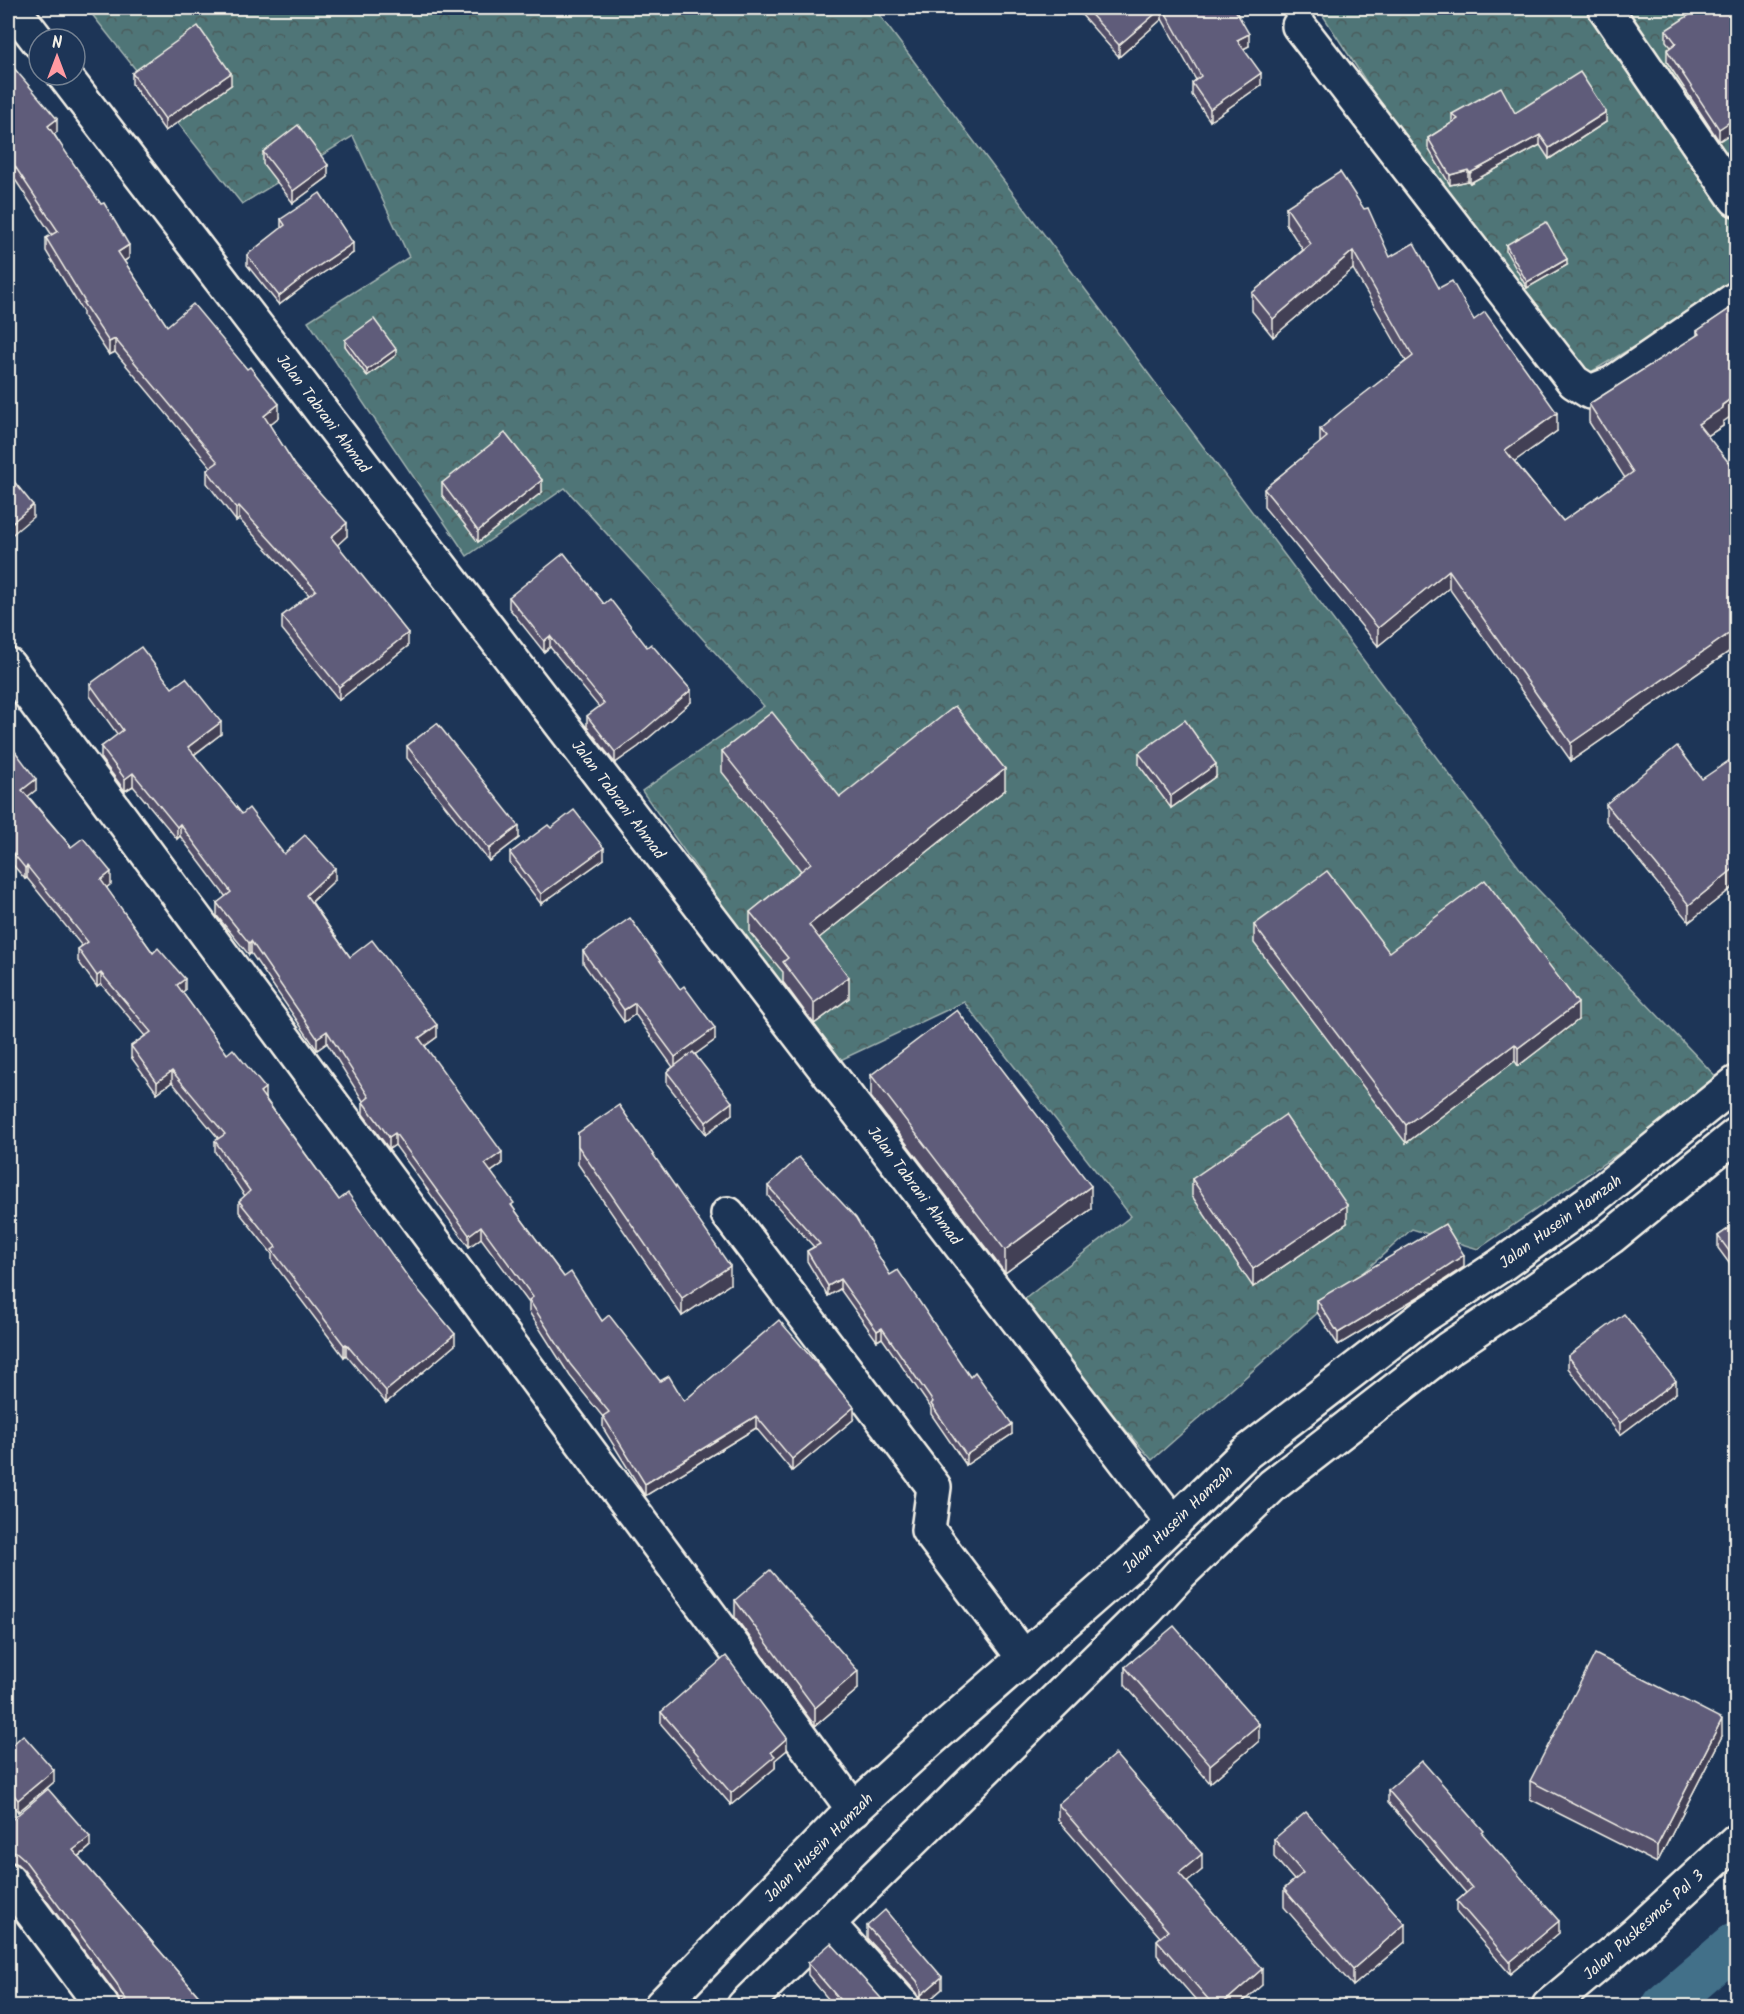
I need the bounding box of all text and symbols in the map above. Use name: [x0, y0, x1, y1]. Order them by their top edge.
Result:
north arrow: [27, 27, 87, 87]
text: N: [52, 31, 62, 56]
street label: Jalan Tabrani Ahmad: [270, 349, 377, 480]
street label: Jalan Tabrani Ahmad: [565, 735, 672, 866]
street label: Jalan Tabrani Ahmad: [861, 1121, 968, 1252]
street label: Jalan Husein Hamzah: [1494, 1169, 1628, 1275]
street label: Jalan Husein Hamzah: [1117, 1460, 1239, 1580]
street label: Jalan Husein Hamzah: [758, 1787, 880, 1909]
street label: Jalan Puskesmas Pal 3: [1578, 1864, 1710, 1986]

